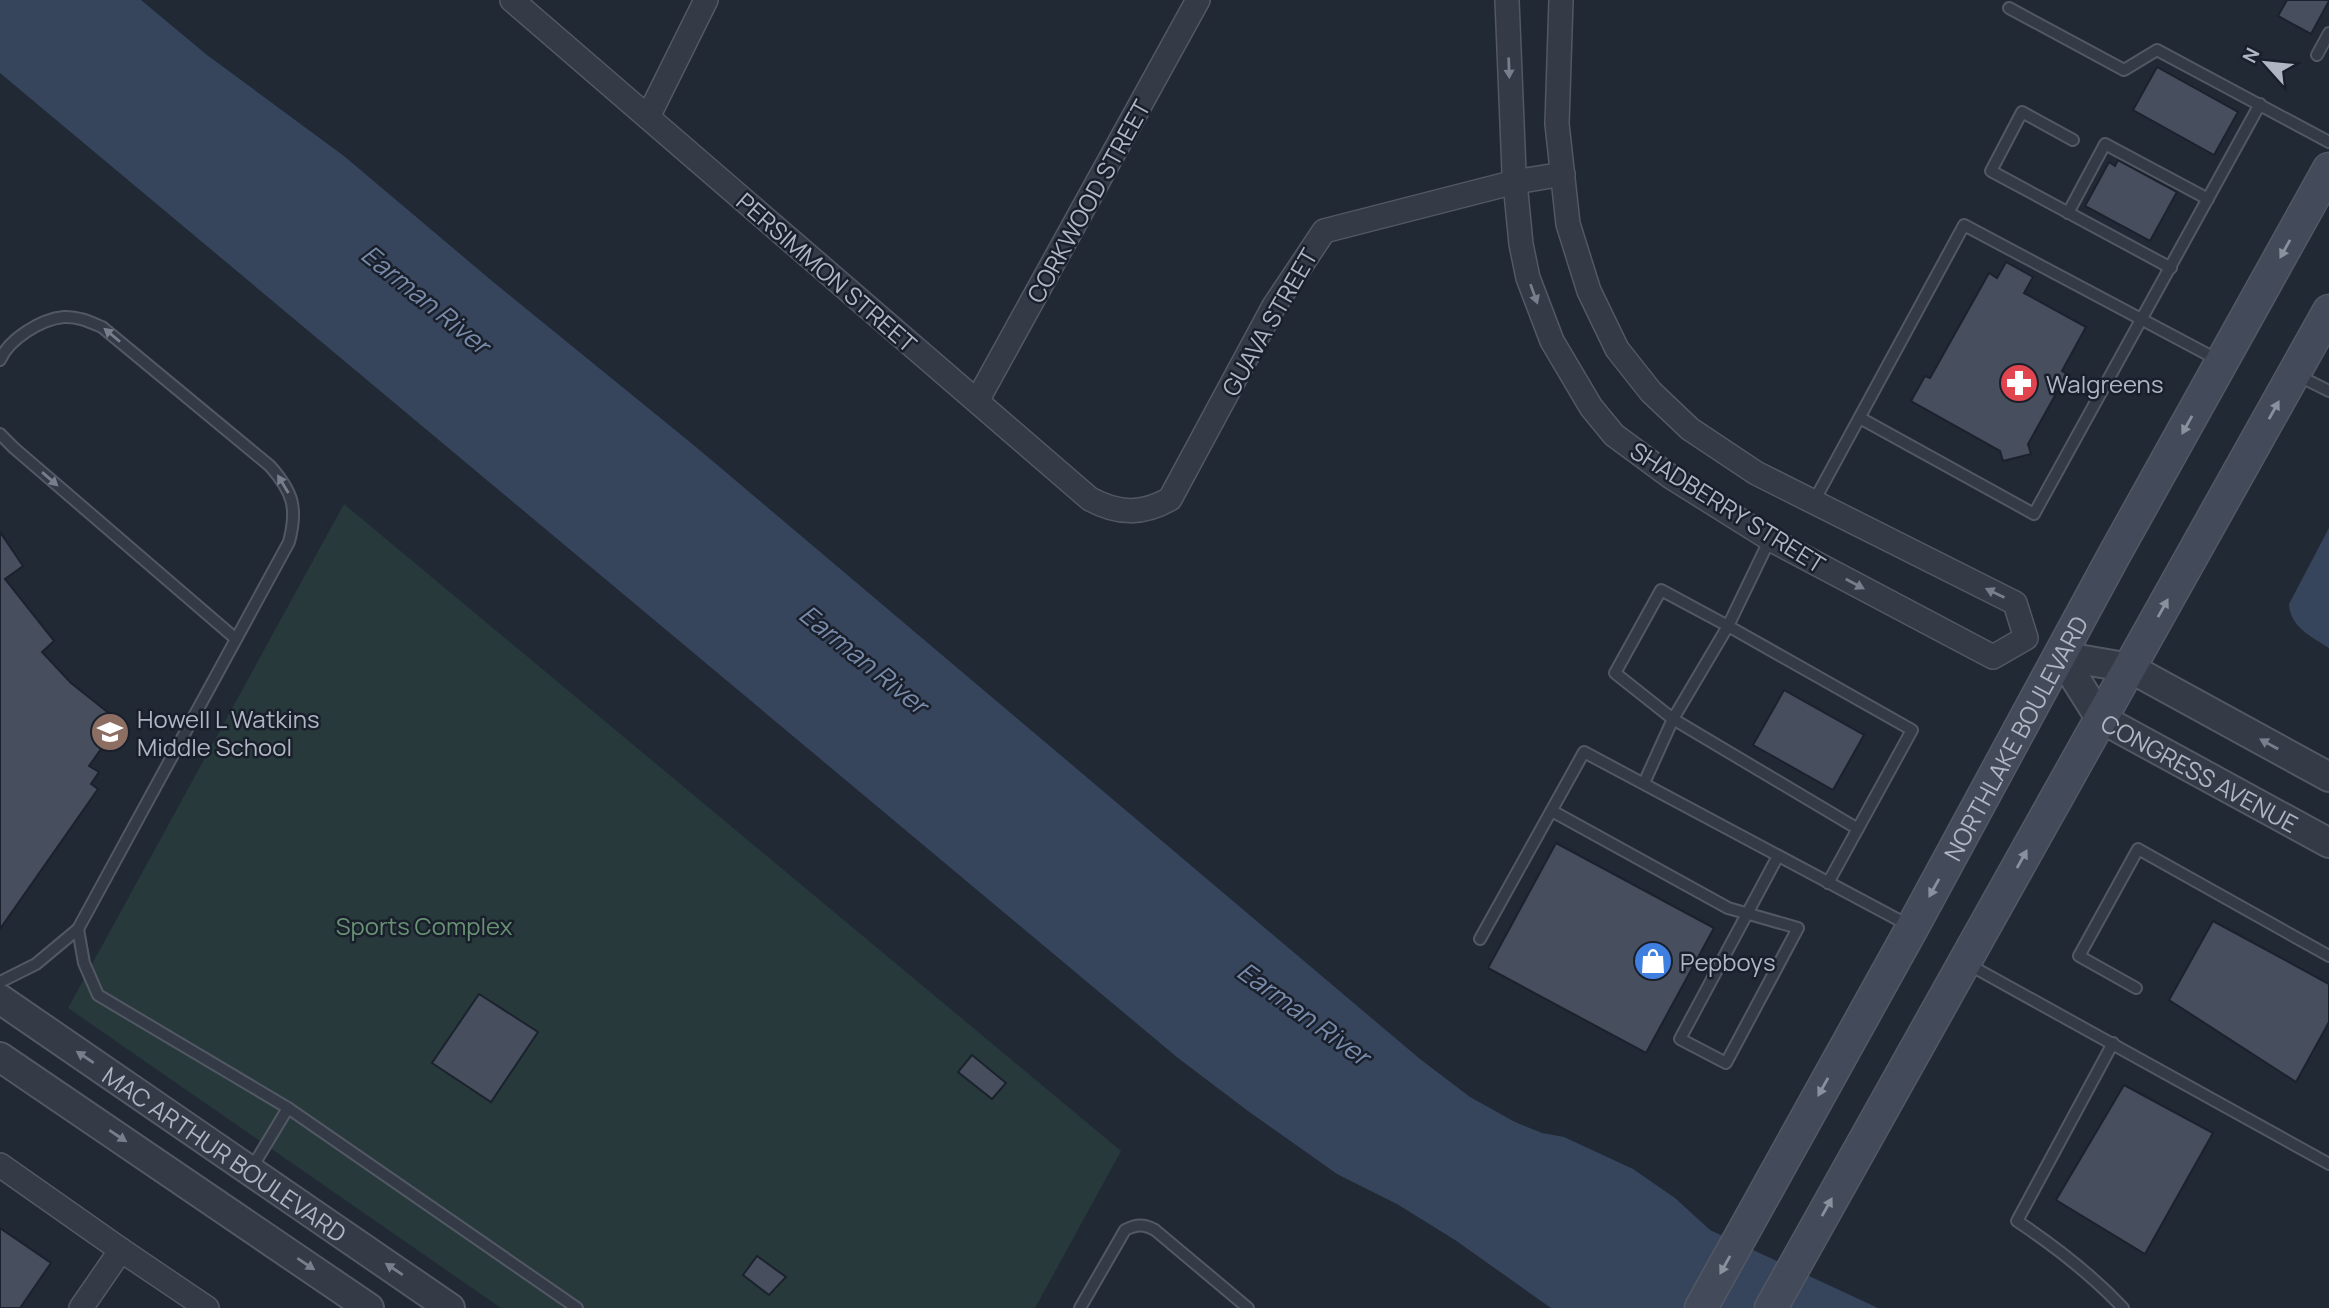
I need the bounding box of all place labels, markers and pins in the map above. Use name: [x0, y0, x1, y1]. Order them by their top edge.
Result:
pharmacy icon: Walgreens: [1998, 362, 2040, 404]
place label: Walgreens: [2046, 367, 2163, 400]
place label: Howell L Watkins Middle School: [137, 702, 320, 763]
school or university icon: Howell L Watkins Middle School: [89, 711, 131, 753]
shop icon: Pepboys: [1632, 940, 1674, 982]
place label: Pepboys: [1680, 945, 1775, 978]

